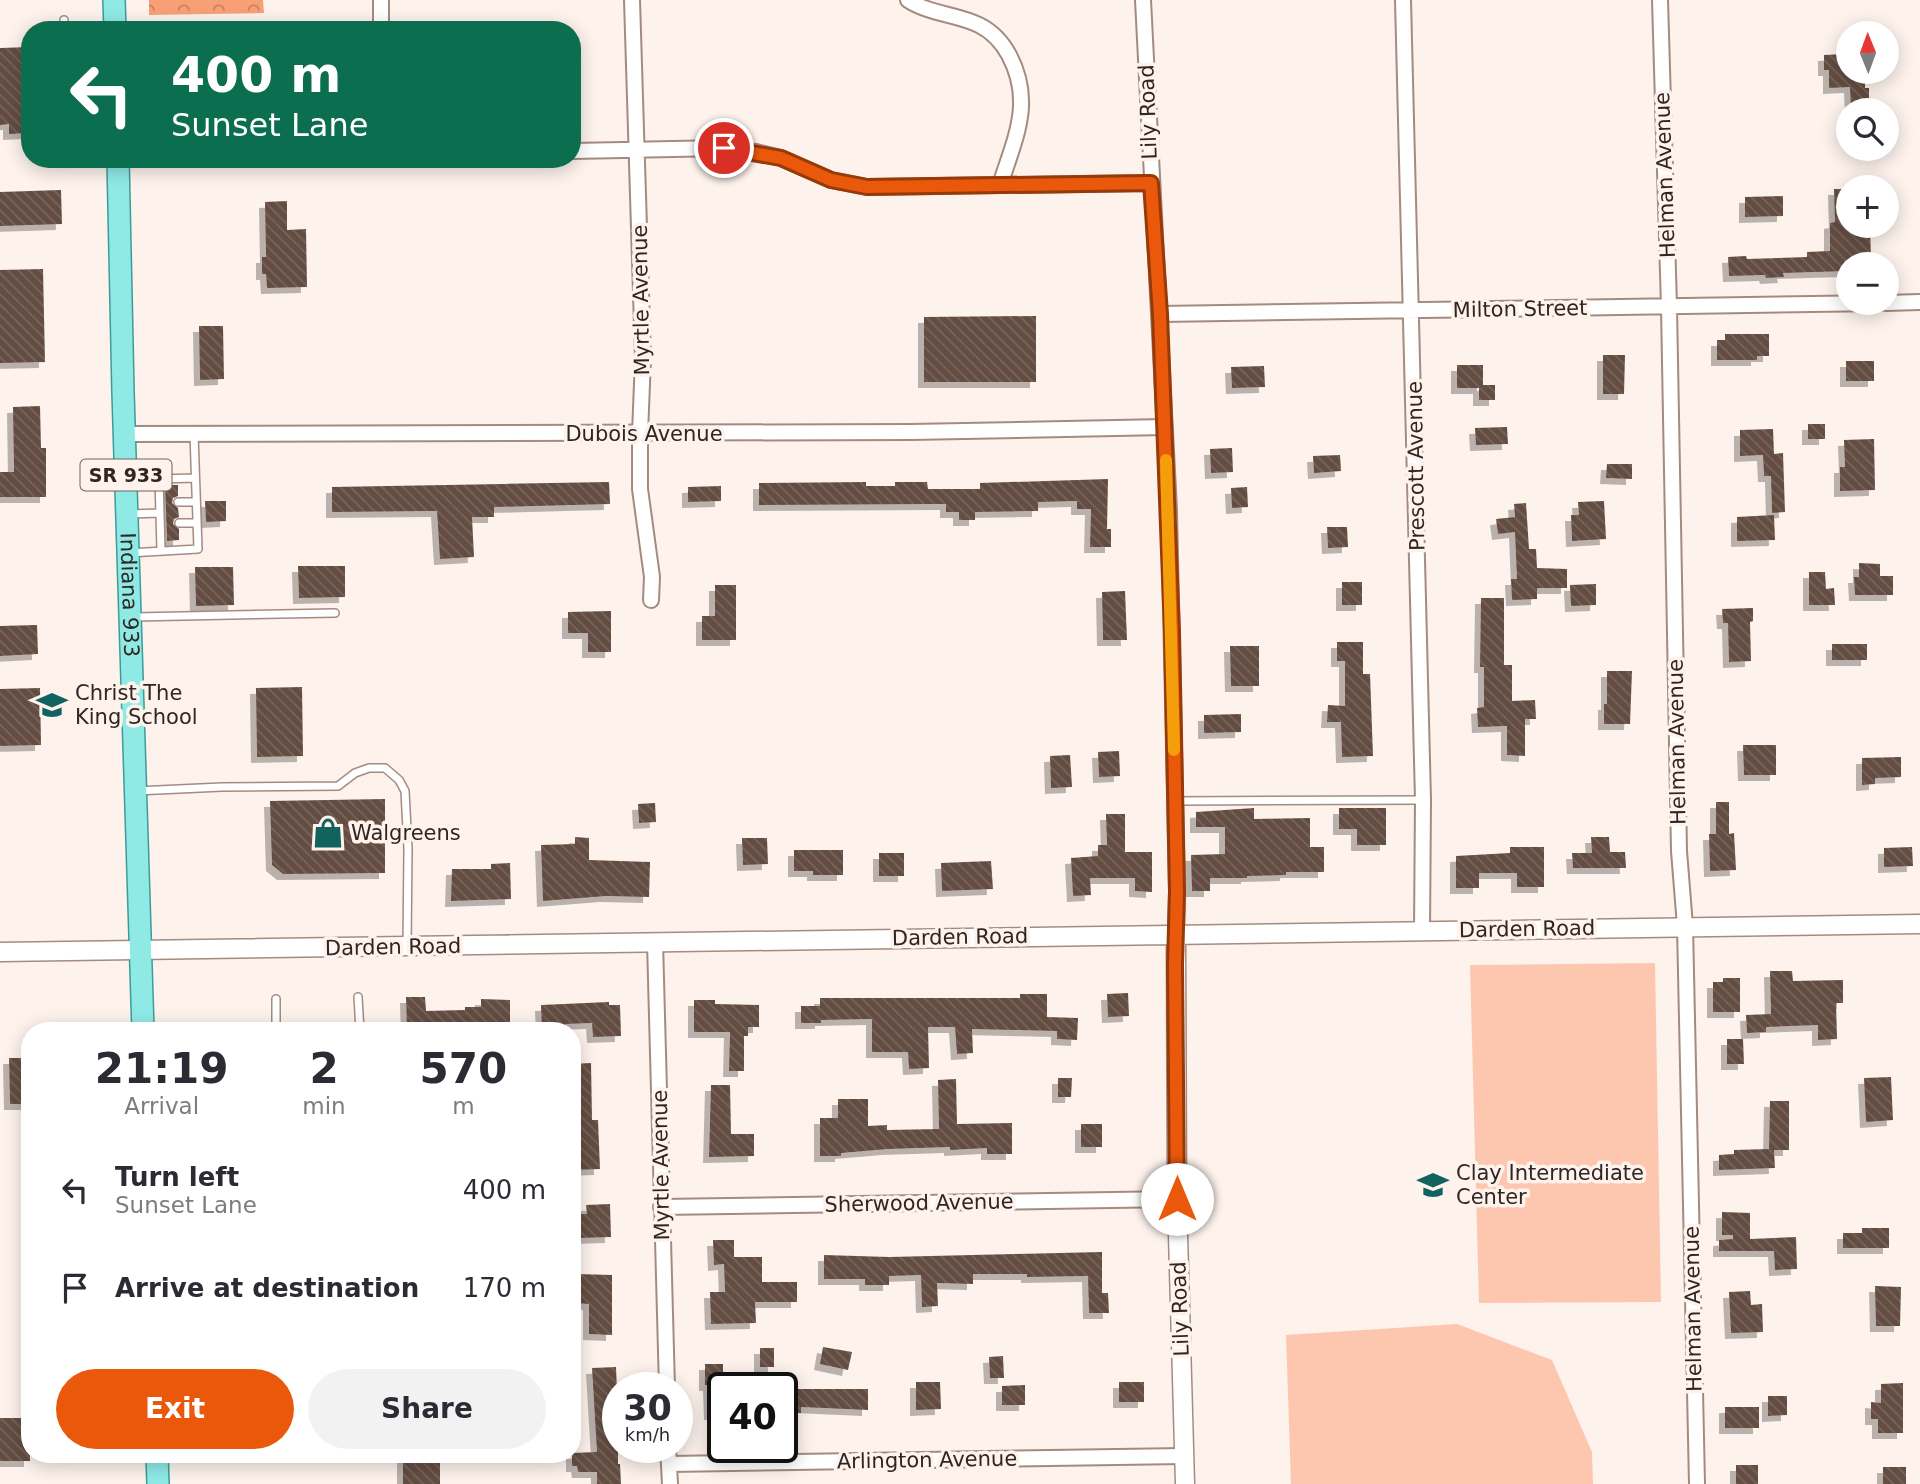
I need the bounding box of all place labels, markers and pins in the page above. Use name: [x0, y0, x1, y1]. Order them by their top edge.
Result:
pin: [694, 118, 754, 178]
place label: Christ The King School: [75, 681, 198, 729]
school or university icon: Christ The King School: [35, 688, 69, 722]
shop icon: Walgreens: [311, 816, 345, 850]
place label: Walgreens: [351, 821, 461, 845]
place label: Clay Intermediate Center: [1456, 1161, 1644, 1209]
school or university icon: Clay Intermediate Center: [1416, 1168, 1450, 1202]

